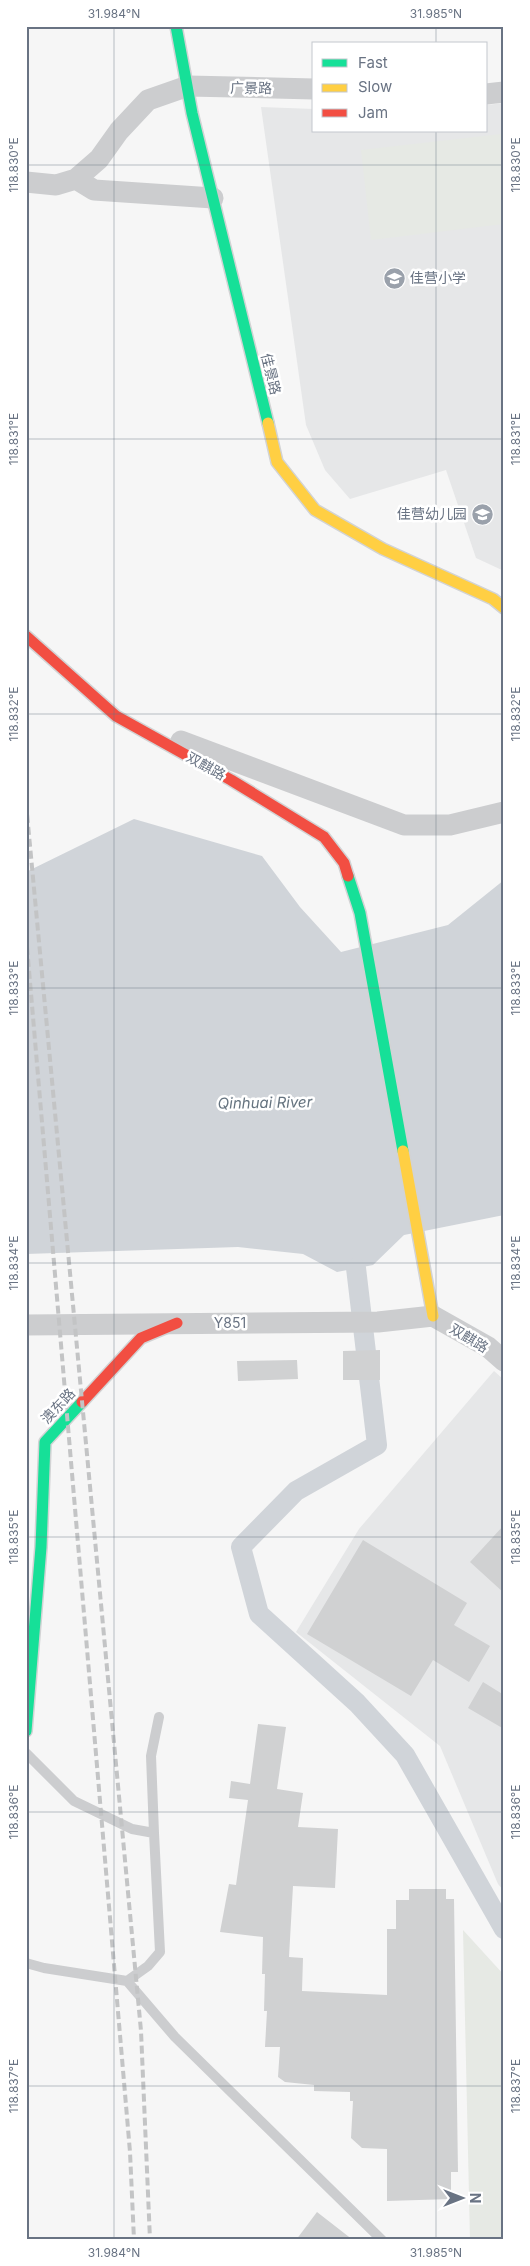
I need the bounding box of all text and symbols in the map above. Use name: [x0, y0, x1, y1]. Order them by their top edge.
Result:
text: 31.984°N: [88, 6, 140, 21]
text: 31.985°N: [410, 6, 462, 21]
legend: [312, 42, 488, 132]
text: Fast: [358, 53, 388, 72]
text: Slow: [358, 77, 392, 96]
street label: 广景路: [230, 79, 272, 96]
text: Jam: [358, 103, 388, 122]
text: 118.830°E: [6, 137, 21, 193]
text: 118.830°E: [508, 137, 523, 193]
school or university icon: 佳营小学: [382, 266, 406, 290]
place label: 佳营小学: [410, 269, 466, 286]
street label: 佳景路: [258, 351, 285, 396]
text: 118.831°E: [6, 413, 21, 465]
text: 118.831°E: [508, 413, 523, 465]
school or university icon: 佳营幼儿园: [471, 502, 495, 526]
place label: 佳营幼儿园: [397, 505, 467, 522]
text: 118.832°E: [6, 687, 21, 741]
text: 118.832°E: [508, 687, 523, 741]
street label: 双麒路: [184, 748, 229, 783]
text: 118.833°E: [6, 961, 21, 1015]
text: 118.833°E: [508, 961, 523, 1015]
water label: Qinhuai River: [218, 1092, 313, 1113]
text: 118.834°E: [6, 1235, 21, 1291]
text: 118.834°E: [508, 1235, 523, 1291]
street label: Y851: [214, 1314, 246, 1331]
street label: 双麒路: [447, 1319, 492, 1356]
street label: 澳东路: [37, 1385, 78, 1427]
text: 118.835°E: [6, 1510, 21, 1564]
text: 118.835°E: [508, 1510, 523, 1564]
text: 118.836°E: [6, 1784, 21, 1840]
text: 118.836°E: [508, 1784, 523, 1840]
text: 118.837°E: [6, 2059, 21, 2113]
text: 118.837°E: [508, 2059, 523, 2113]
north arrow: [438, 2174, 488, 2224]
text: N: [467, 2193, 484, 2203]
text: 31.984°N: [88, 2245, 140, 2260]
text: 31.985°N: [410, 2245, 462, 2260]

